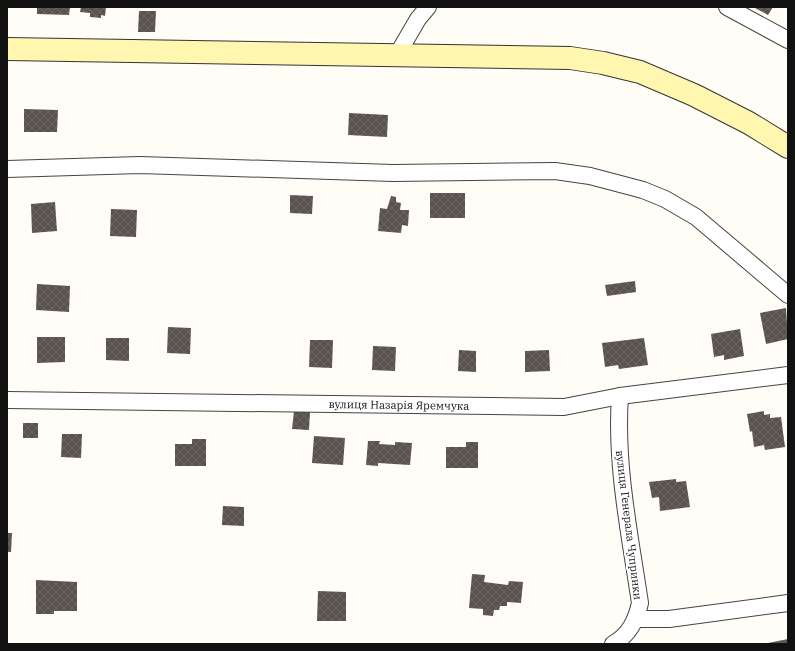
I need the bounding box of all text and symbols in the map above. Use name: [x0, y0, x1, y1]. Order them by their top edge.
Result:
street label: вулиця Назарія Яремчука: [329, 397, 469, 413]
street label: вулиця Генерала Чупринки: [613, 449, 645, 601]

